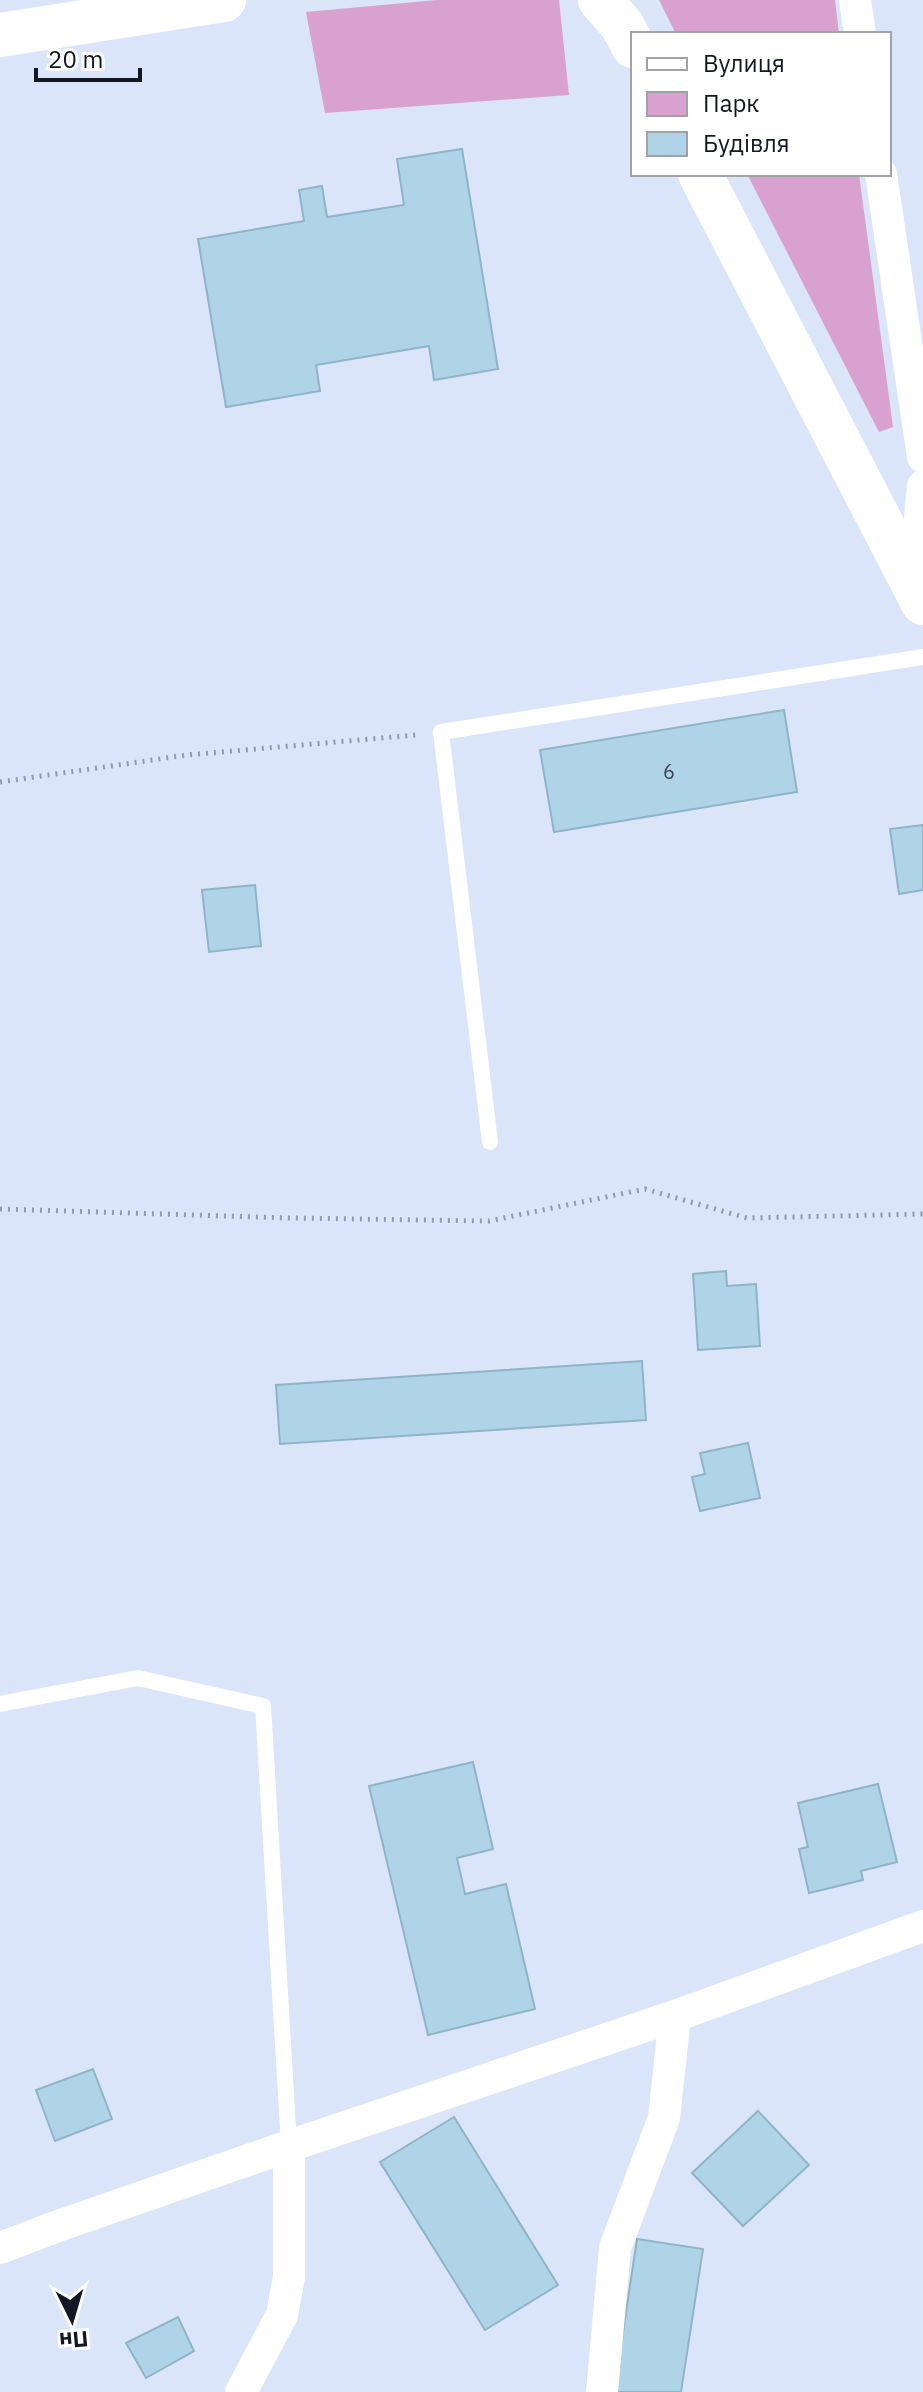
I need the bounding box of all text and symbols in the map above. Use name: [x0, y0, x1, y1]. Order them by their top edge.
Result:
scale bar: [36, 32, 140, 82]
legend: [631, 32, 891, 176]
text: 20 m: [48, 43, 103, 75]
text: Вулиця: [703, 47, 785, 79]
text: Парк: [703, 87, 760, 119]
text: Будівля: [703, 127, 790, 159]
house number: 6: [663, 758, 675, 785]
north arrow: [32, 2280, 112, 2360]
text: Пн: [58, 2325, 90, 2356]

